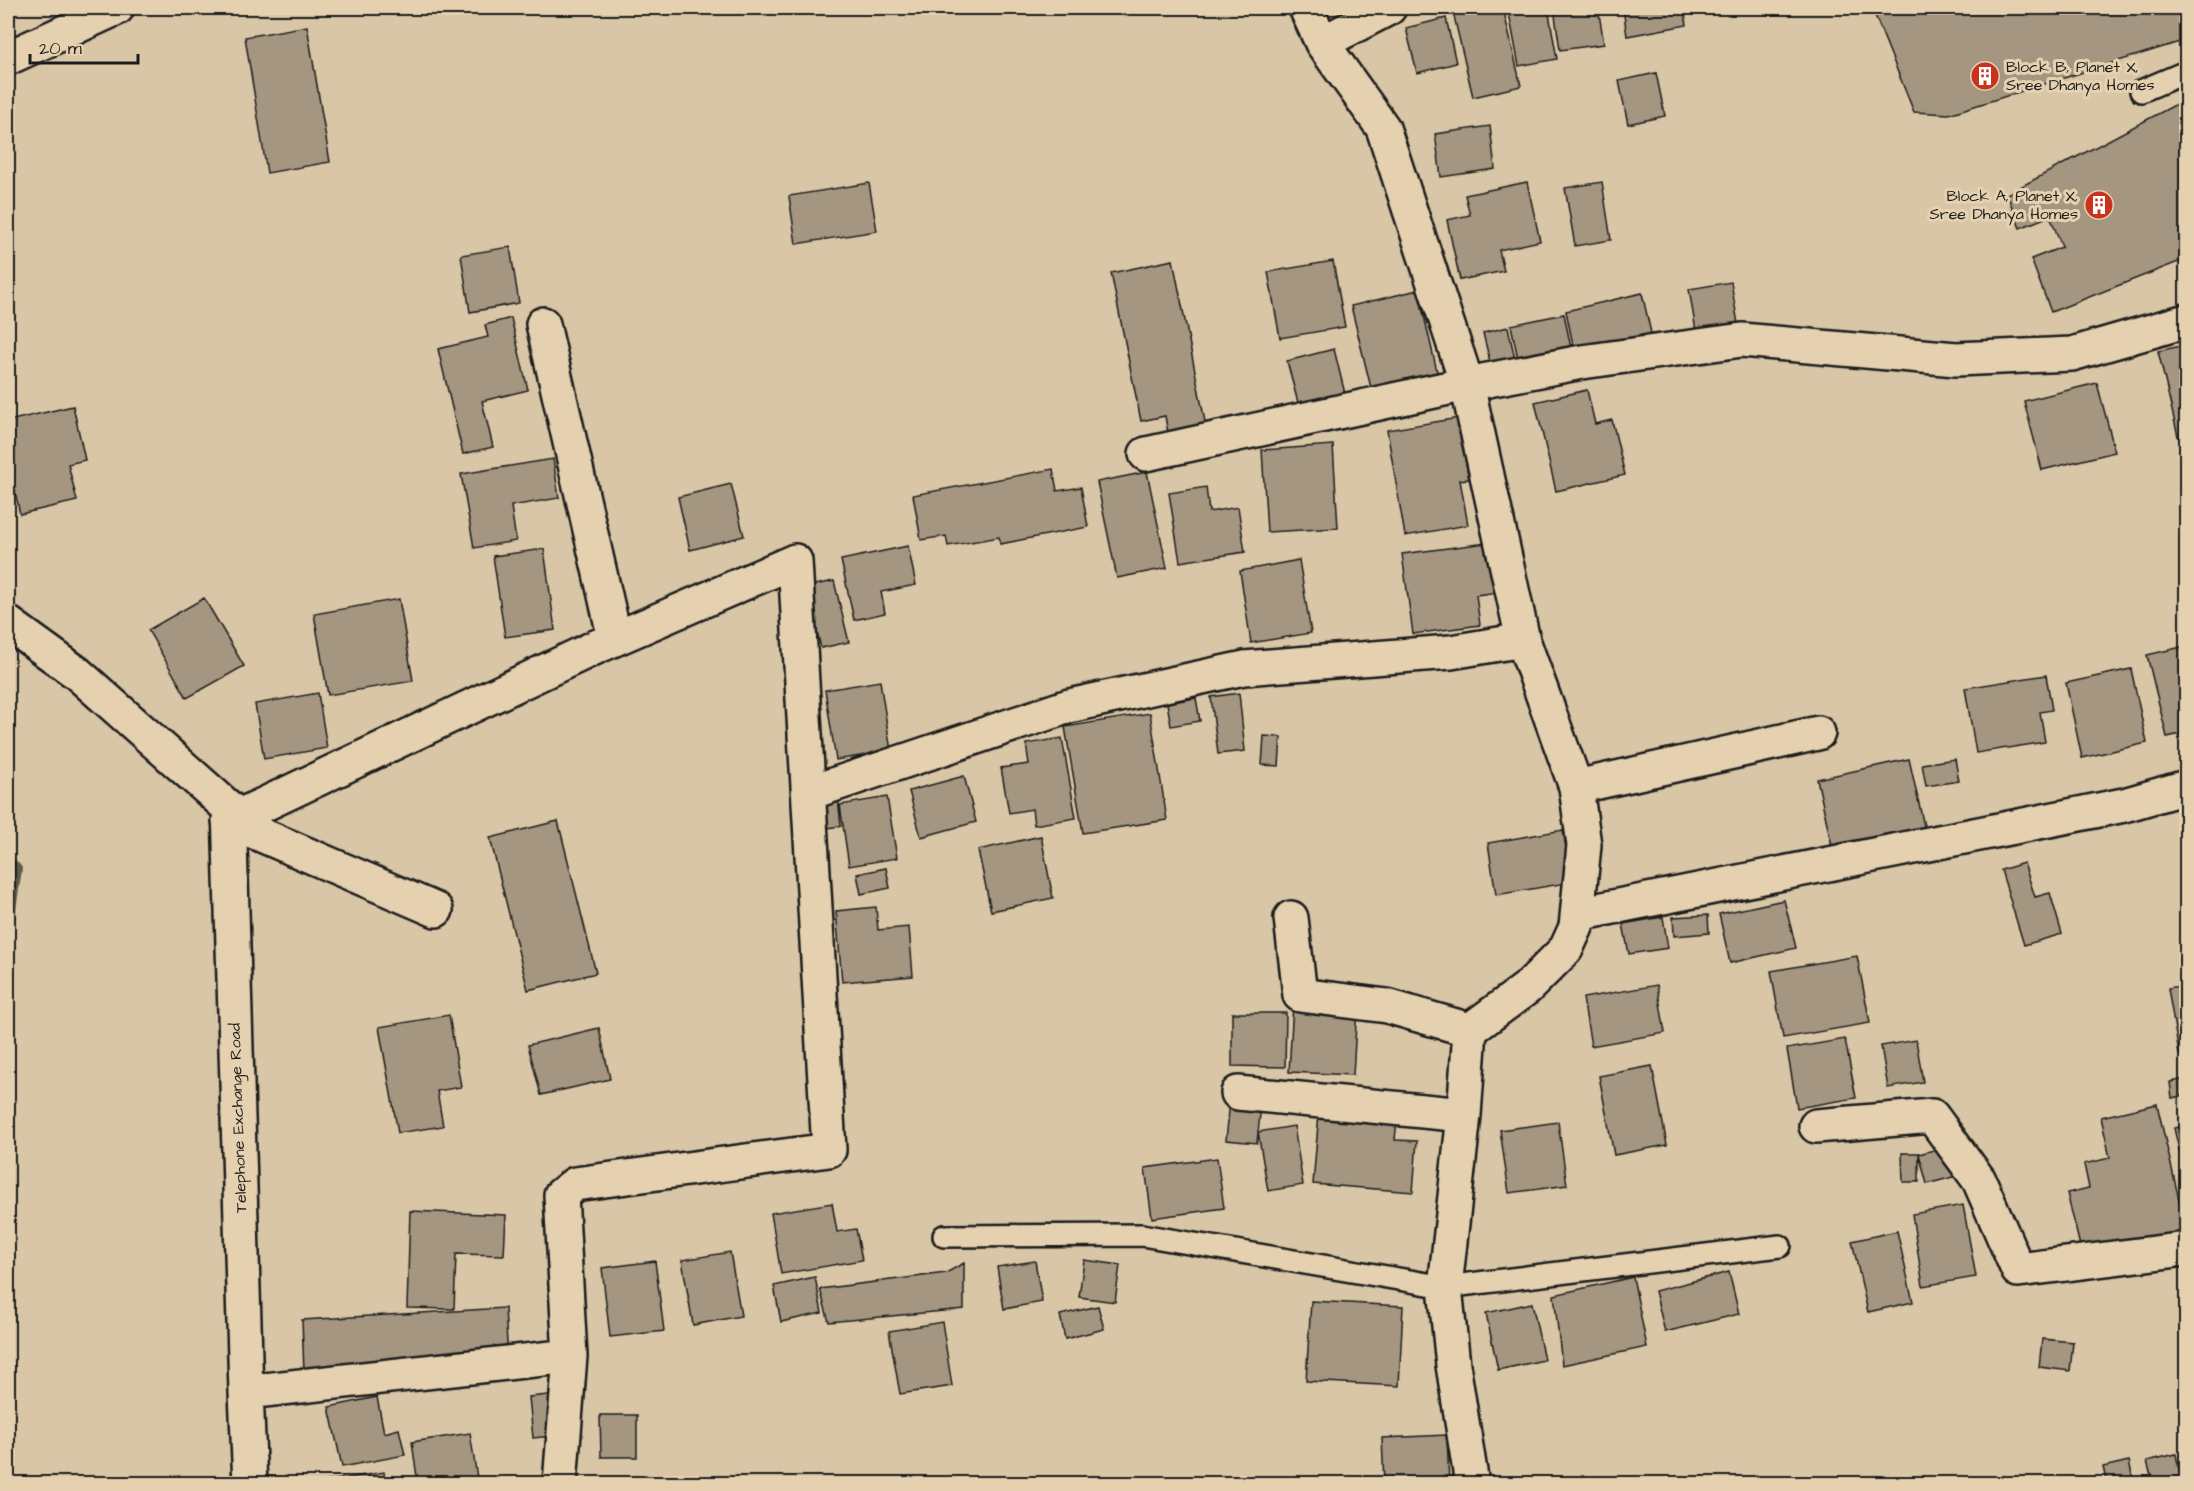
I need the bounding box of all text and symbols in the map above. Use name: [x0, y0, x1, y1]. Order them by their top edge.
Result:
scale bar: [30, 27, 138, 65]
text: 20 m: [39, 36, 82, 61]
place label: Block B, Planet X, Sree Dhanya Homes: [2006, 56, 2154, 97]
building icon: Block B, Planet X, Sree Dhanya Homes: [1969, 60, 2001, 92]
place label: Block A, Planet X, Sree Dhanya Homes: [1930, 185, 2078, 226]
building icon: Block A, Planet X, Sree Dhanya Homes: [2083, 189, 2115, 221]
street label: Telephone Exchange Road: [224, 1023, 253, 1213]

